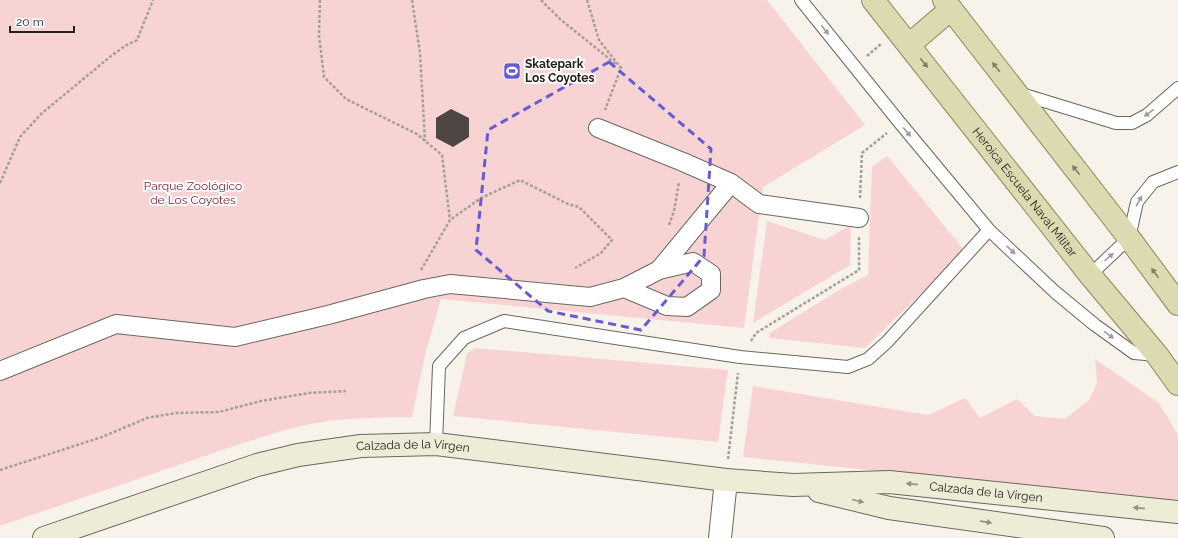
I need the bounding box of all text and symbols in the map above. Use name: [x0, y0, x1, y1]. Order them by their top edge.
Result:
scale bar: [10, 8, 74, 34]
text: 20 m: [16, 15, 44, 29]
one-way arrow: [821, 25, 830, 36]
place label: Skatepark Los Coyotes: [525, 57, 595, 85]
one-way arrow: [919, 58, 928, 69]
sports icon: Skatepark Los Coyotes: [502, 61, 522, 81]
one-way arrow: [992, 61, 1001, 72]
one-way arrow: [1143, 109, 1154, 117]
street label: Heroica Escuela Naval Militar: [969, 125, 1081, 260]
one-way arrow: [902, 126, 911, 137]
one-way arrow: [1072, 164, 1080, 175]
park label: Parque Zoológico de Los Coyotes: [144, 179, 242, 207]
one-way arrow: [1136, 195, 1142, 207]
one-way arrow: [1006, 246, 1016, 255]
one-way arrow: [1104, 252, 1115, 261]
one-way arrow: [1151, 268, 1159, 278]
one-way arrow: [1104, 331, 1115, 339]
street label: Calzada de la Virgen: [355, 437, 471, 455]
street label: Calzada de la Virgen: [929, 479, 1043, 505]
one-way arrow: [906, 481, 918, 488]
one-way arrow: [852, 498, 864, 504]
one-way arrow: [1133, 505, 1145, 511]
one-way arrow: [980, 519, 992, 525]

